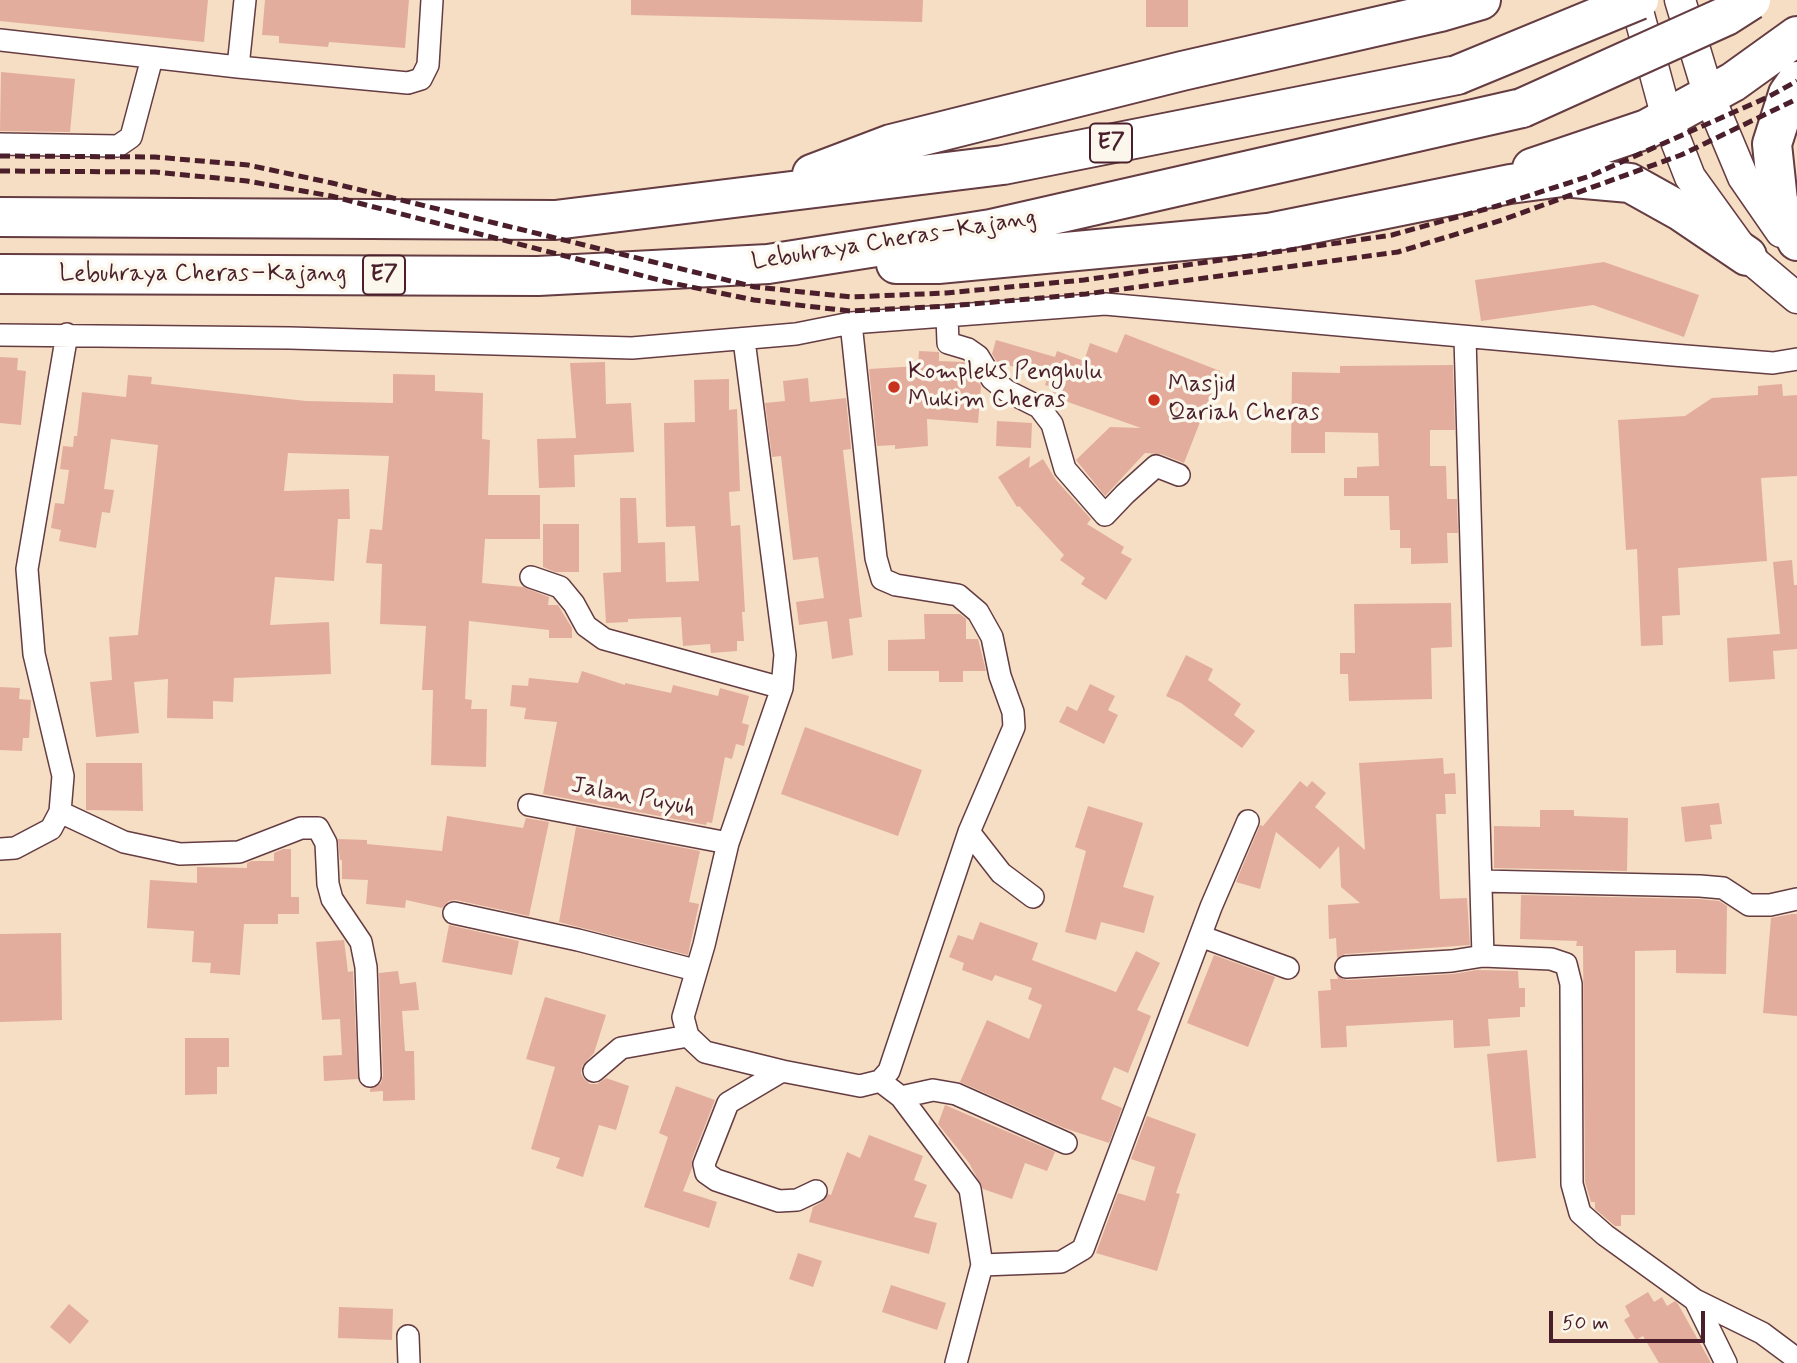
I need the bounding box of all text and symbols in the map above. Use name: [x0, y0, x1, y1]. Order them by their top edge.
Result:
road number: E7: [1090, 124, 1132, 162]
street label: Lebuhraya Cheras–Kajang: [750, 204, 1038, 278]
road number: E7: [363, 256, 405, 294]
street label: Lebuhraya Cheras–Kajang: [59, 261, 347, 289]
place label: Kompleks Penghulu Mukim Cheras: [908, 359, 1103, 415]
place label: Masjid Qariah Cheras: [1168, 372, 1320, 428]
marker: Kompleks Penghulu Mukim Cheras: [886, 379, 902, 395]
marker: Masjid Qariah Cheras: [1146, 392, 1162, 408]
street label: Jalan Puyuh: [568, 772, 698, 824]
scale bar: [1552, 1296, 1708, 1340]
text: 50 m: [1562, 1309, 1609, 1337]

